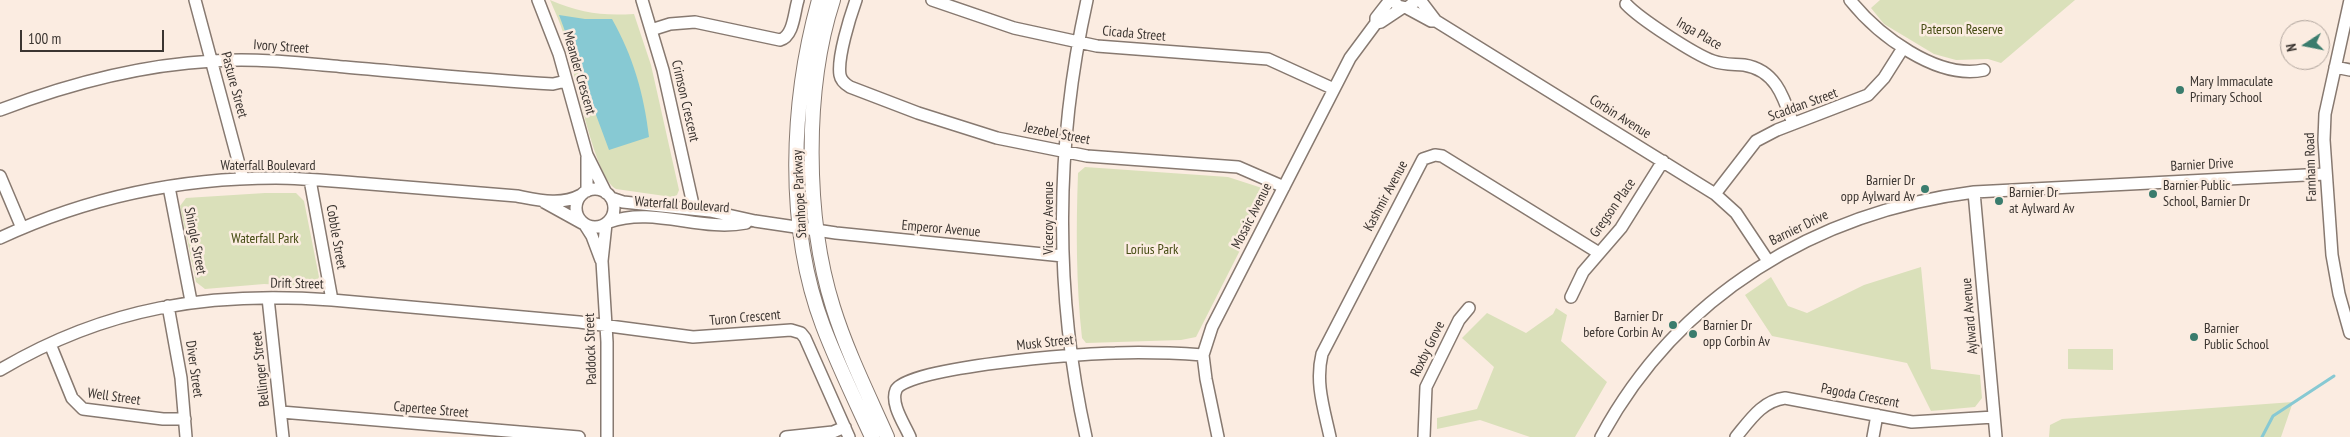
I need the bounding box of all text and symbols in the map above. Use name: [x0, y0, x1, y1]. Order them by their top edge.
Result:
street label: Inga Place: [1673, 14, 1725, 54]
scale bar: [22, 20, 166, 52]
north arrow: [2280, 20, 2330, 70]
park label: Paterson Reserve: [1921, 22, 2003, 38]
street label: Cicada Street: [1102, 23, 1166, 45]
text: 100 m: [28, 29, 61, 48]
street label: Meander Crescent: [559, 29, 599, 117]
street label: Ivory Street: [253, 37, 309, 57]
text: N: [2282, 42, 2301, 53]
street label: Pasture Street: [217, 50, 251, 120]
street label: Crimson Crescent: [667, 59, 703, 143]
place label: Mary Immaculate Primary School: [2190, 74, 2273, 106]
marker: Mary Immaculate Primary School: [2174, 84, 2186, 96]
street label: Scaddan Street: [1766, 85, 1840, 125]
street label: Corbin Avenue: [1586, 91, 1654, 143]
street label: Jezebel Street: [1023, 119, 1091, 149]
street label: Farnham Road: [2301, 132, 2321, 202]
street label: Stanhope Parkway: [789, 149, 811, 239]
street label: Barnier Drive: [2170, 155, 2234, 175]
street label: Waterfall Boulevard: [220, 158, 316, 174]
street label: Kashmir Avenue: [1360, 158, 1412, 234]
place label: Barnier Dr opp Aylward Av: [1841, 173, 1915, 206]
street label: Gregson Place: [1587, 175, 1639, 241]
place label: Barnier Public School, Barnier Dr: [2163, 178, 2250, 210]
street label: Mosaic Avenue: [1228, 180, 1276, 252]
street label: Viceroy Avenue: [1041, 181, 1057, 255]
marker: Barnier Dr opp Aylward Av: [1919, 183, 1931, 195]
place label: Barnier Dr at Aylward Av: [2009, 185, 2074, 218]
marker: Barnier Public School, Barnier Dr: [2147, 188, 2159, 200]
street label: Waterfall Boulevard: [634, 193, 730, 217]
marker: Barnier Dr at Aylward Av: [1993, 195, 2005, 207]
street label: Cobble Street: [322, 203, 350, 271]
street label: Shingle Street: [180, 206, 210, 276]
street label: Barnier Drive: [1767, 207, 1831, 249]
street label: Emperor Avenue: [901, 217, 981, 241]
park label: Waterfall Park: [231, 231, 299, 247]
park label: Lorius Park: [1126, 242, 1178, 258]
street label: Drift Street: [270, 275, 324, 293]
street label: Aylward Avenue: [1958, 277, 1982, 355]
street label: Turon Crescent: [709, 307, 781, 329]
place label: Barnier Dr before Corbin Av: [1583, 309, 1663, 342]
street label: Paddock Street: [581, 313, 601, 385]
street label: Roxby Grove: [1407, 318, 1449, 380]
place label: Barnier Dr opp Corbin Av: [1703, 318, 1770, 351]
marker: Barnier Dr before Corbin Av: [1667, 319, 1679, 331]
place label: Barnier Public School: [2204, 321, 2269, 354]
marker: Barnier Dr opp Corbin Av: [1687, 328, 1699, 340]
street label: Bellinger Street: [249, 330, 273, 408]
marker: Barnier Public School: [2188, 331, 2200, 343]
street label: Musk Street: [1016, 332, 1074, 354]
street label: Diver Street: [182, 339, 206, 399]
street label: Pagoda Crescent: [1819, 380, 1901, 412]
street label: Well Street: [87, 385, 141, 409]
street label: Capertee Street: [393, 398, 469, 422]

